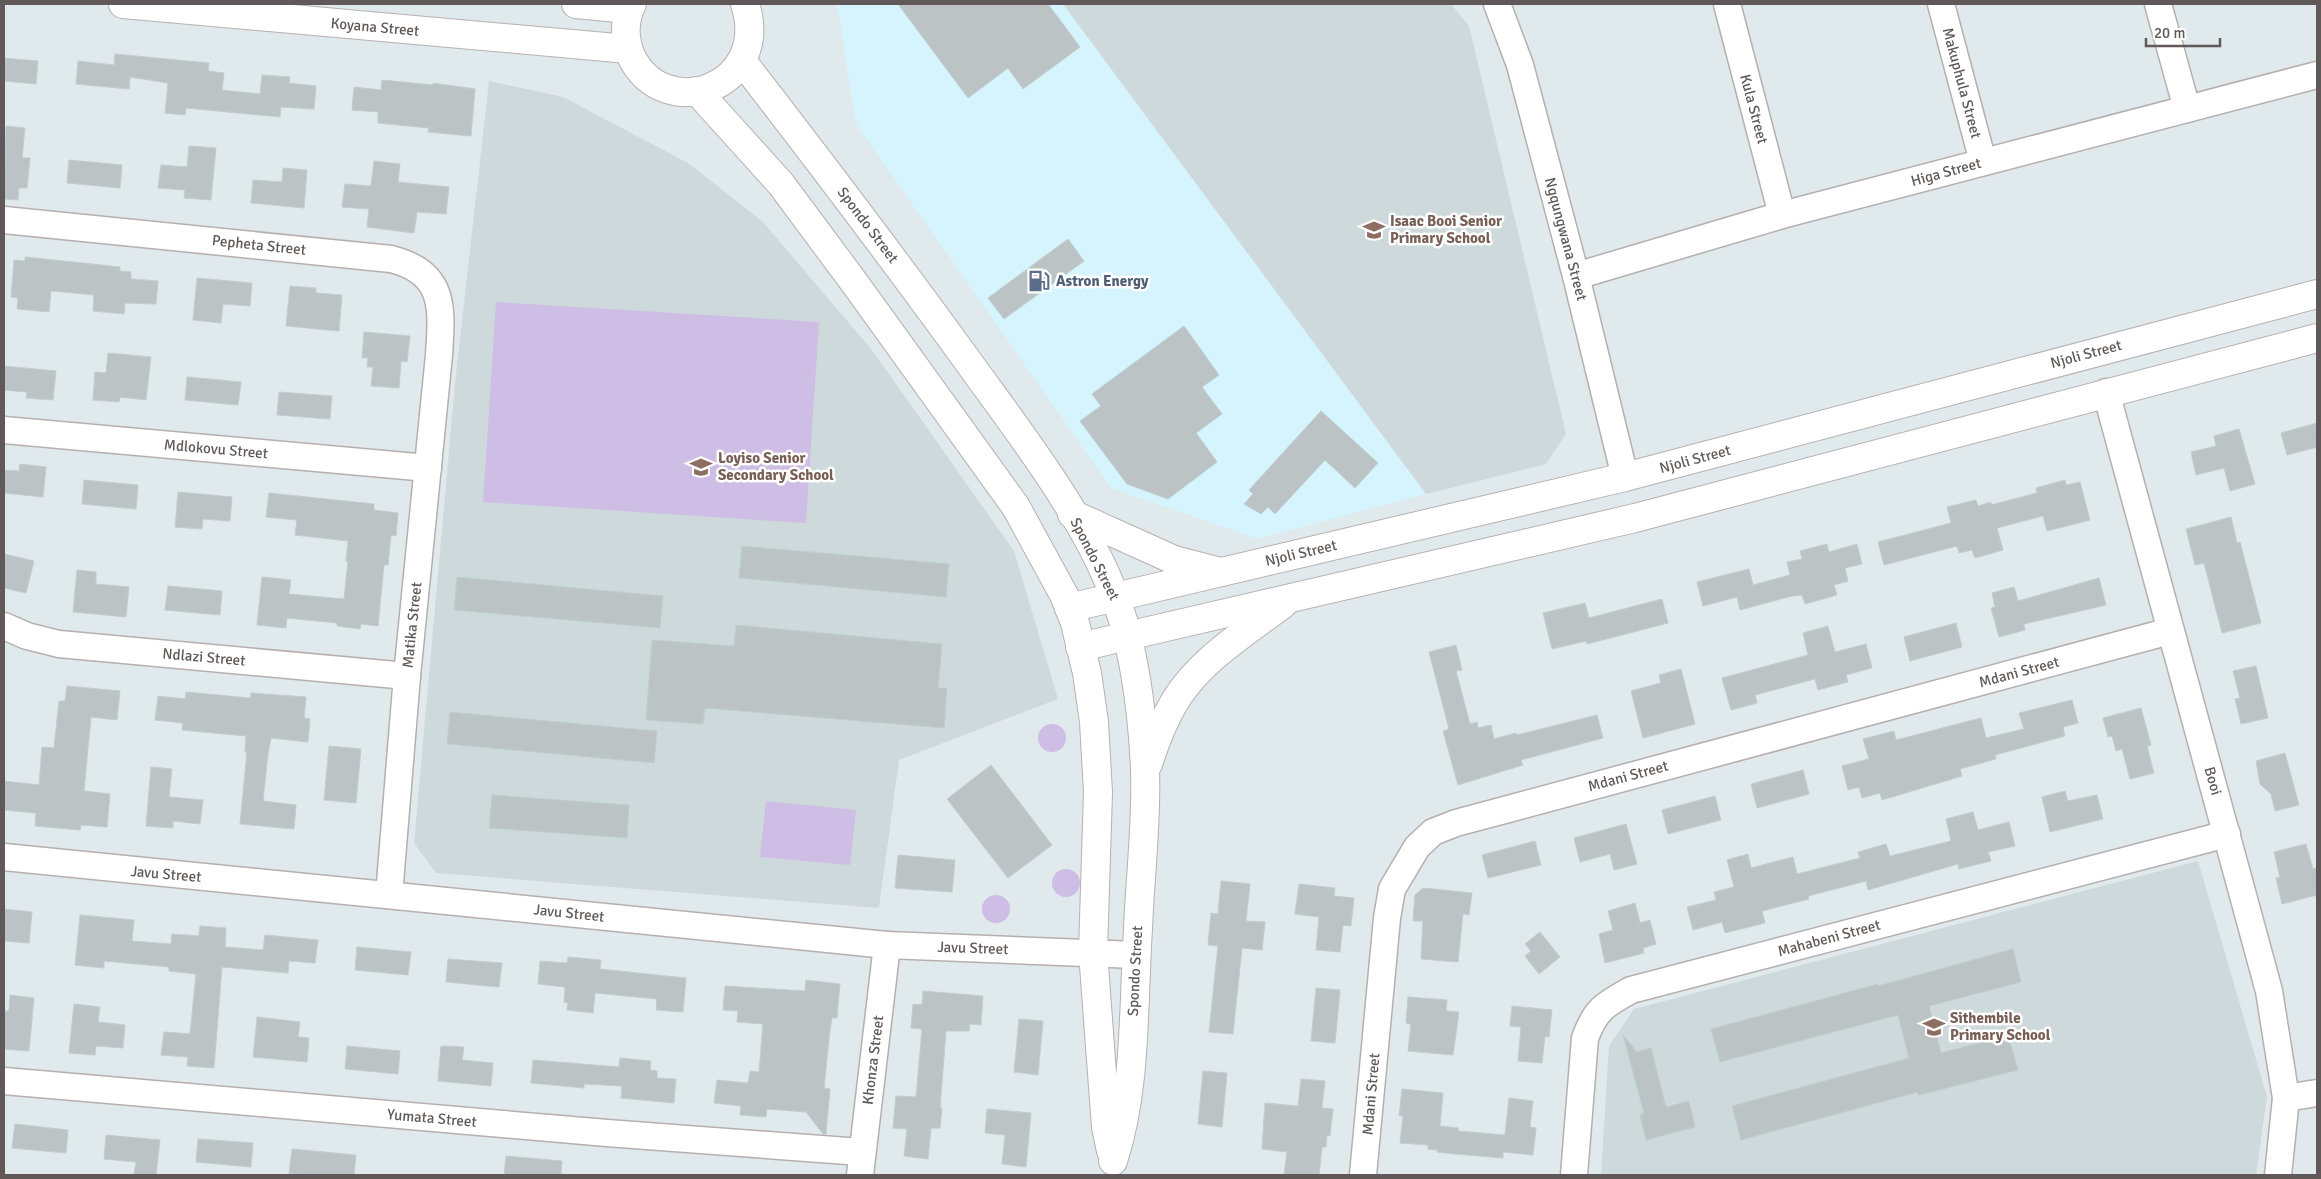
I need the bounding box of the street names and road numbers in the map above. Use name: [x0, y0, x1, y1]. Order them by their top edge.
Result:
street label: Koyana Street: [330, 14, 420, 40]
street label: Makuphula Street: [1939, 26, 1985, 140]
street label: Kula Street: [1736, 72, 1772, 146]
street label: Higa Street: [1909, 154, 1983, 190]
street label: Ngqungwana Street: [1541, 175, 1591, 303]
street label: Spondo Street: [834, 183, 902, 267]
street label: Pepheta Street: [211, 231, 307, 259]
street label: Njoli Street: [2048, 336, 2124, 372]
street label: Mdlokovu Street: [163, 435, 269, 463]
street label: Njoli Street: [1657, 441, 1733, 477]
street label: Spondo Street: [1066, 515, 1124, 603]
street label: Njoli Street: [1263, 536, 1339, 570]
street label: Matika Street: [399, 581, 425, 669]
street label: Ndlazi Street: [162, 644, 246, 670]
street label: Mdani Street: [1977, 653, 2061, 691]
street label: Mdani Street: [1586, 757, 1670, 795]
street label: Booi: [2200, 765, 2226, 797]
street label: Javu Street: [130, 862, 202, 886]
street label: Javu Street: [533, 900, 605, 926]
street label: Mahabeni Street: [1776, 916, 1882, 960]
street label: Spondo Street: [1124, 925, 1146, 1017]
street label: Javu Street: [937, 938, 1009, 958]
street label: Khonza Street: [859, 1014, 887, 1106]
street label: Mdani Street: [1358, 1052, 1384, 1136]
street label: Yumata Street: [386, 1105, 478, 1131]

